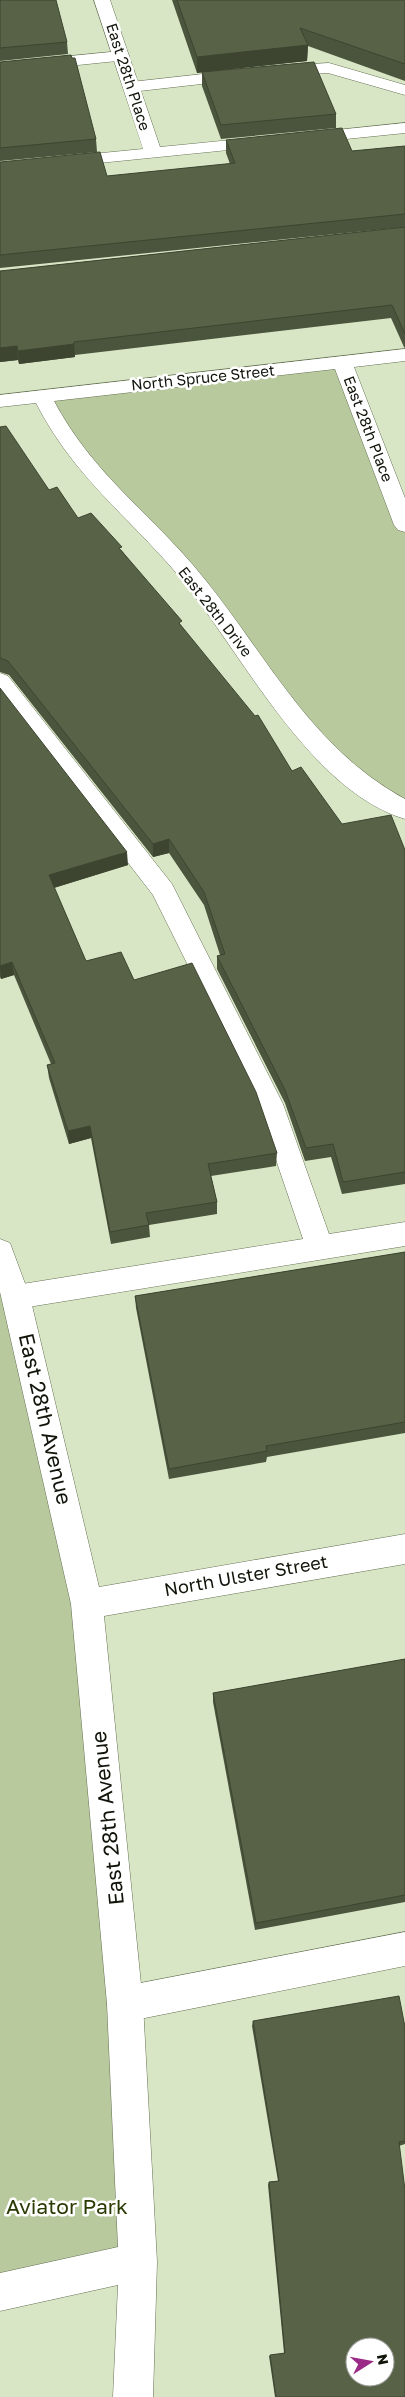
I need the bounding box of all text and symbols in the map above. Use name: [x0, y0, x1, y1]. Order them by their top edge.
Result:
street label: East 28th Place: [103, 21, 155, 133]
street label: North Spruce Street: [130, 361, 276, 393]
street label: East 28th Place: [340, 373, 398, 484]
street label: East 28th Drive: [175, 563, 257, 660]
street label: East 28th Avenue: [14, 1331, 78, 1507]
street label: North Ulster Street: [162, 1550, 329, 1600]
street label: East 28th Avenue: [85, 1730, 129, 1906]
park label: Aviator Park: [6, 2193, 128, 2219]
north arrow: [345, 2337, 395, 2387]
text: N: [374, 2353, 393, 2366]

